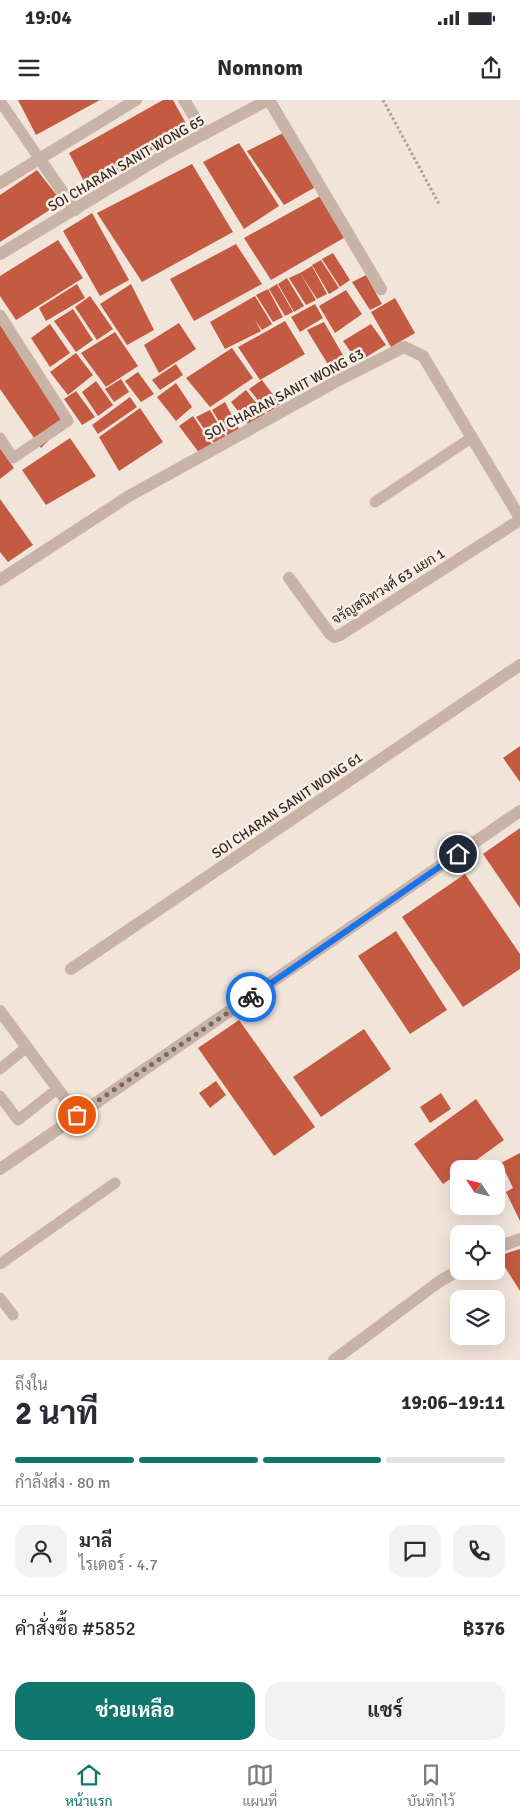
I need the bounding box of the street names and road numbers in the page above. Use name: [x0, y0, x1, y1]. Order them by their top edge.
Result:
street label: SOI CHARAN SANIT WONG 65: [45, 112, 207, 215]
street label: SOI CHARAN SANIT WONG 63: [202, 345, 367, 444]
street label: จรัญสนิทวงศ์ 63 แยก 1: [328, 544, 448, 628]
street label: SOI CHARAN SANIT WONG 61: [209, 749, 366, 862]

